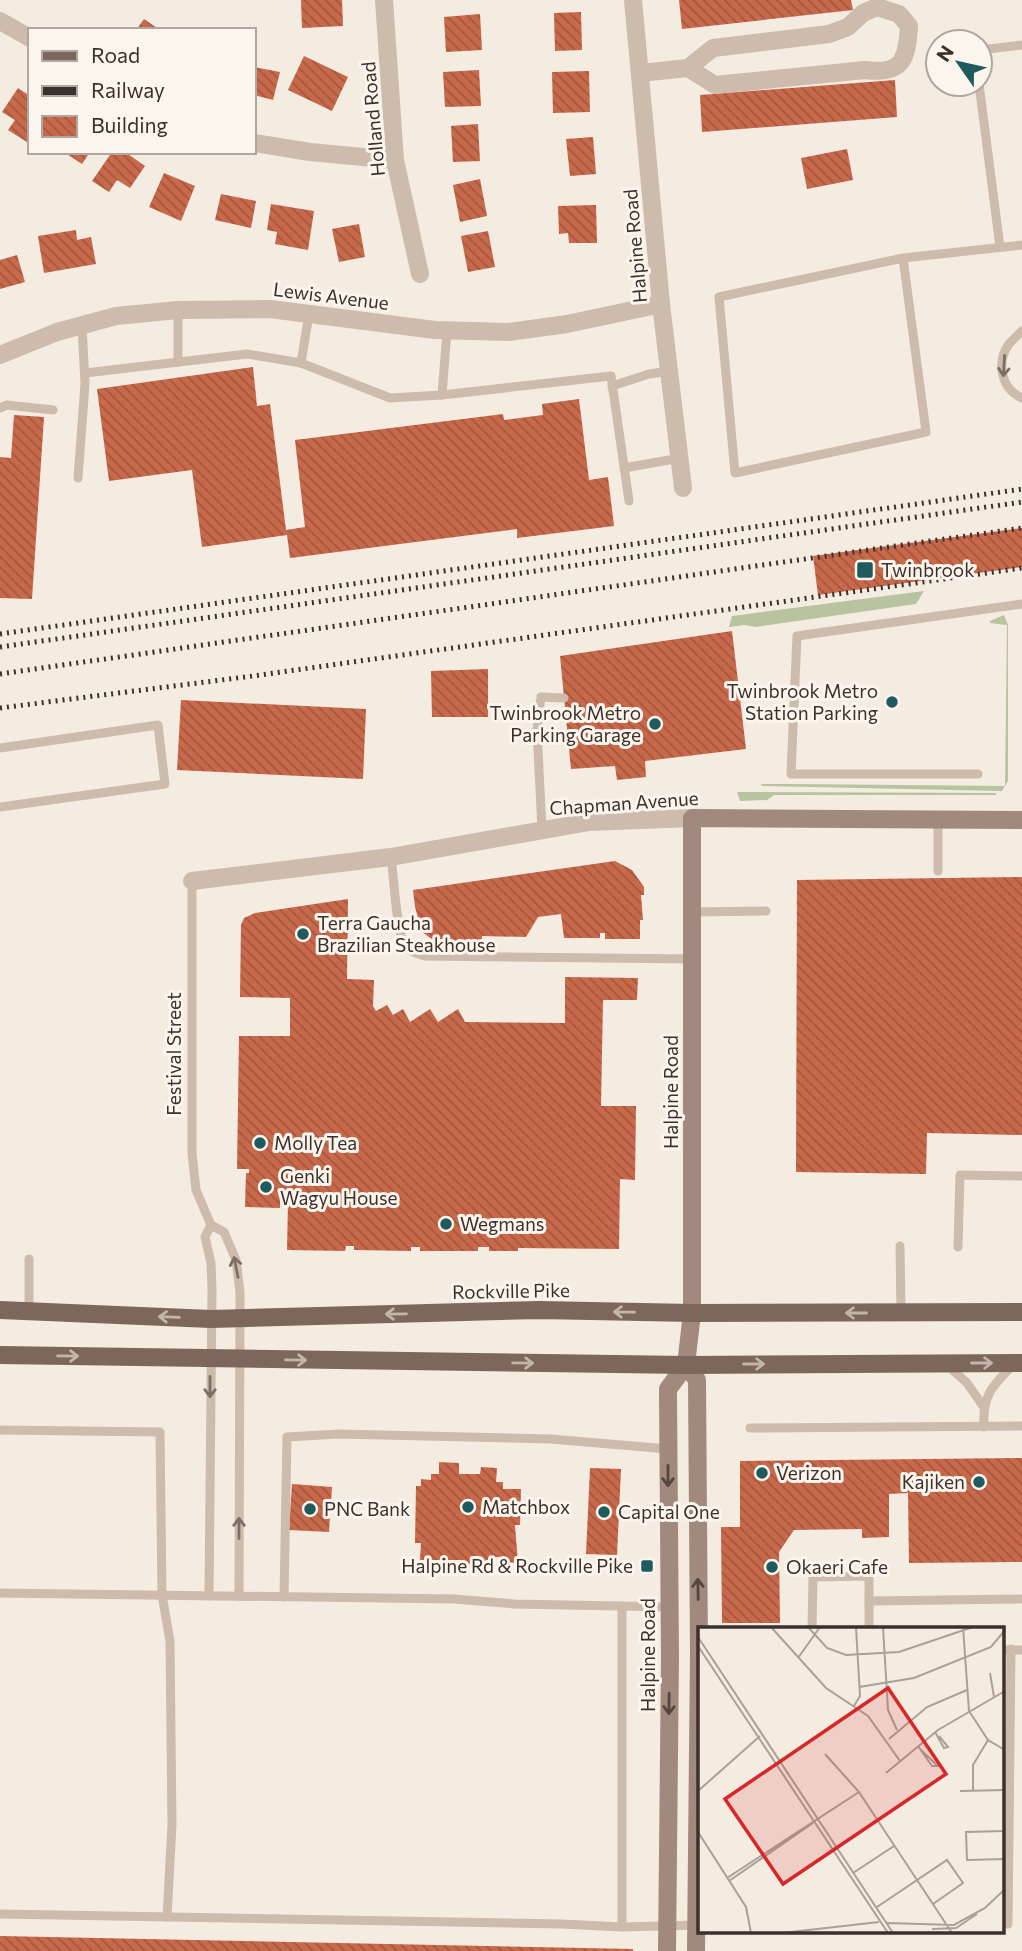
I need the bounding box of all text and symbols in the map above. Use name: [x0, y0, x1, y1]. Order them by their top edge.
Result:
legend: [28, 28, 256, 154]
north arrow: [924, 28, 994, 98]
text: N: [931, 41, 958, 66]
text: Road: [91, 42, 140, 67]
street label: Holland Road: [356, 61, 389, 177]
text: Railway: [91, 77, 165, 102]
text: Building: [91, 112, 168, 137]
street label: Halpine Road: [618, 188, 651, 304]
street label: Lewis Avenue: [272, 277, 390, 314]
one-way arrow: [998, 354, 1011, 377]
place label: Twinbrook: [881, 558, 974, 581]
marker: Twinbrook: [855, 560, 875, 580]
place label: Twinbrook Metro Station Parking: [726, 679, 878, 724]
marker: Twinbrook Metro Station Parking: [884, 694, 900, 710]
place label: Twinbrook Metro Parking Garage: [489, 701, 641, 746]
marker: Twinbrook Metro Parking Garage: [647, 716, 663, 732]
street label: Chapman Avenue: [549, 786, 699, 819]
place label: Terra Gaucha Brazilian Steakhouse: [317, 911, 495, 956]
marker: Terra Gaucha Brazilian Steakhouse: [295, 926, 311, 942]
street label: Festival Street: [162, 992, 185, 1116]
street label: Halpine Road: [659, 1035, 682, 1149]
place label: Molly Tea: [274, 1131, 357, 1154]
marker: Molly Tea: [252, 1135, 268, 1151]
place label: Genki Wagyu House: [280, 1164, 398, 1209]
marker: Genki Wagyu House: [258, 1179, 274, 1195]
place label: Wegmans: [460, 1212, 544, 1235]
marker: Wegmans: [438, 1216, 454, 1232]
one-way arrow: [229, 1256, 242, 1279]
street label: Rockville Pike: [452, 1278, 570, 1303]
one-way arrow: [613, 1305, 636, 1318]
one-way arrow: [845, 1306, 868, 1320]
one-way arrow: [385, 1307, 408, 1321]
one-way arrow: [158, 1310, 181, 1323]
one-way arrow: [56, 1349, 79, 1363]
one-way arrow: [284, 1353, 307, 1367]
one-way arrow: [511, 1356, 534, 1369]
one-way arrow: [970, 1356, 993, 1370]
one-way arrow: [743, 1357, 766, 1371]
one-way arrow: [203, 1375, 217, 1398]
place label: Verizon: [776, 1461, 842, 1484]
one-way arrow: [661, 1465, 675, 1488]
marker: Verizon: [754, 1465, 770, 1481]
place label: Kajiken: [902, 1470, 965, 1493]
marker: Kajiken: [971, 1474, 987, 1490]
place label: Matchbox: [482, 1495, 570, 1518]
place label: PNC Bank: [324, 1497, 410, 1520]
marker: Matchbox: [460, 1499, 476, 1515]
place label: Capital One: [618, 1500, 720, 1523]
marker: PNC Bank: [302, 1501, 318, 1517]
marker: Capital One: [596, 1504, 612, 1520]
one-way arrow: [232, 1517, 246, 1540]
place label: Halpine Rd & Rockville Pike: [401, 1554, 633, 1577]
place label: Okaeri Cafe: [786, 1555, 888, 1578]
marker: Halpine Rd & Rockville Pike: [639, 1558, 655, 1574]
marker: Okaeri Cafe: [764, 1559, 780, 1575]
one-way arrow: [691, 1578, 704, 1601]
street label: Halpine Road: [636, 1598, 659, 1712]
inset map: [698, 1627, 1004, 1934]
one-way arrow: [662, 1692, 676, 1715]

